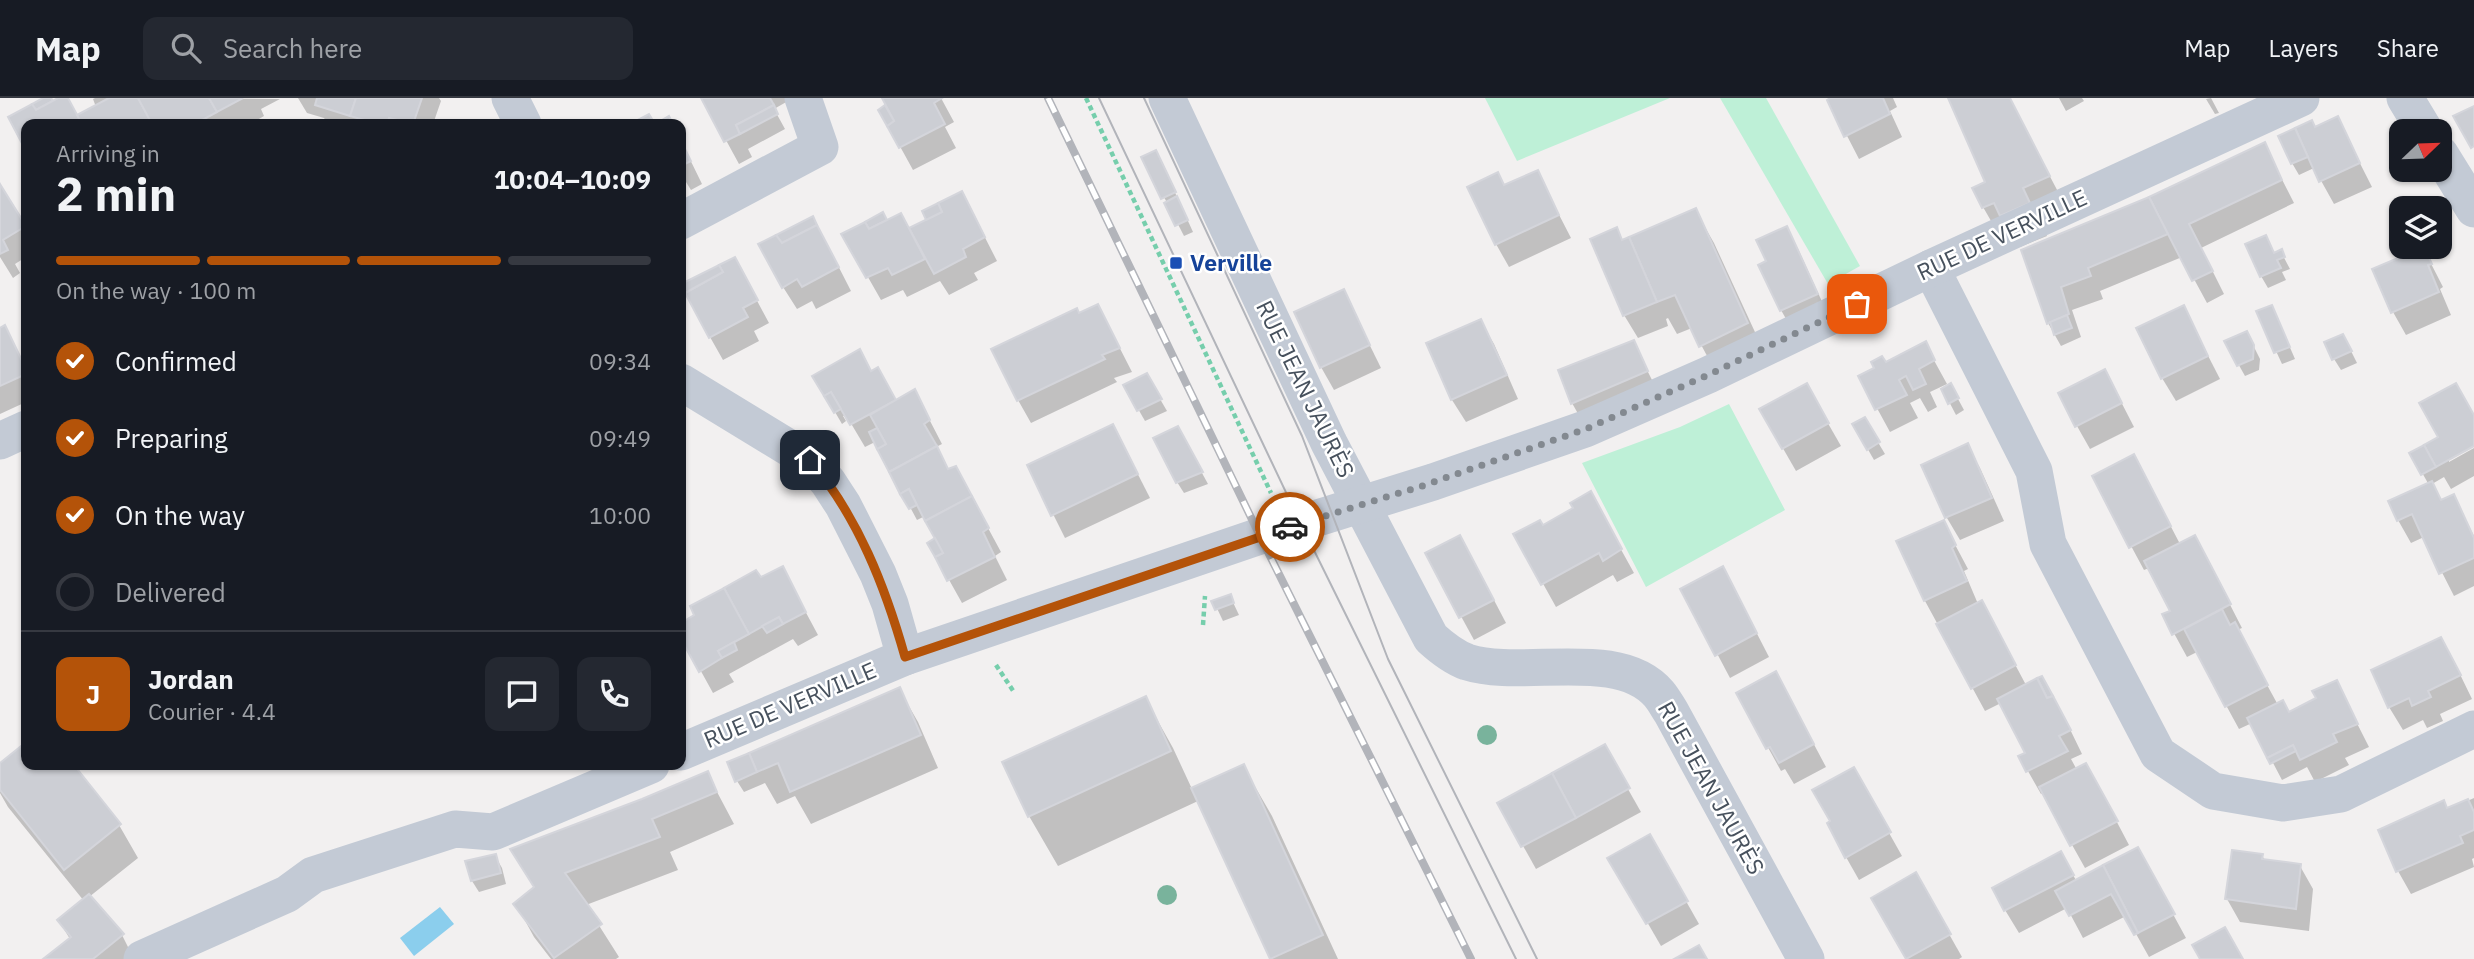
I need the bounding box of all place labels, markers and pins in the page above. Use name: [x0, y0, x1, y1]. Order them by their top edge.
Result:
place label: Verville: [1190, 247, 1272, 277]
marker: Verville: [1168, 255, 1184, 271]
pin: [1827, 274, 1887, 334]
pin: [780, 430, 840, 490]

